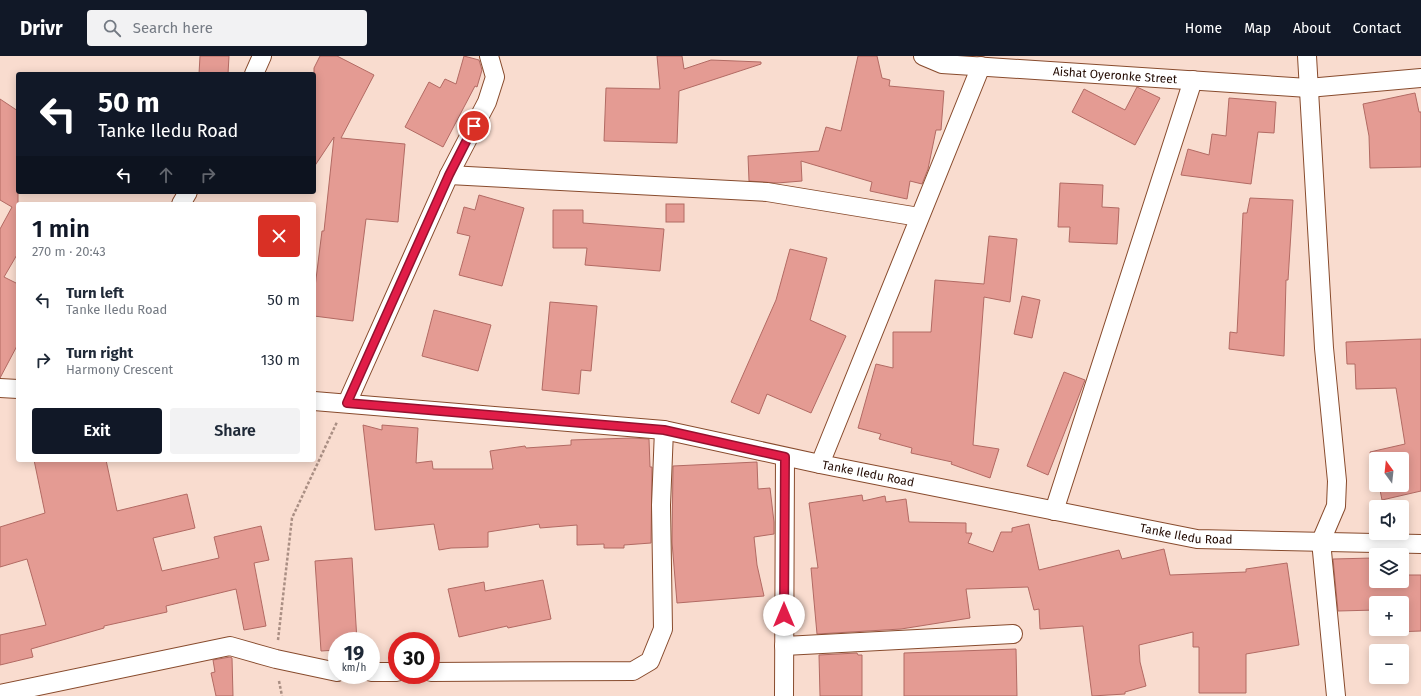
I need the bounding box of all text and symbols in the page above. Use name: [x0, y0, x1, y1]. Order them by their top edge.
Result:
search box: [87, 10, 367, 46]
text: Drivr: [20, 17, 63, 40]
icon: search: [101, 17, 123, 39]
text: Search here: [133, 19, 213, 37]
text: Home: [1185, 20, 1222, 37]
text: Map: [1244, 20, 1271, 37]
text: About: [1293, 20, 1331, 37]
text: Contact: [1353, 20, 1401, 37]
street label: Aishat Oyeronke Street: [1052, 64, 1178, 86]
text: 50 m: [98, 86, 160, 119]
icon: left: [32, 88, 84, 140]
pin: [457, 109, 491, 143]
icon: arrive: [463, 115, 485, 137]
text: Tanke Iledu Road: [98, 120, 238, 142]
icon: left: [113, 164, 135, 186]
icon: ahead: [155, 164, 177, 186]
icon: right: [197, 164, 219, 186]
text: 1 min: [32, 215, 90, 243]
button: close: [258, 215, 300, 257]
text: 270 m · 20:43: [32, 244, 106, 259]
text: Turn left: [66, 284, 124, 302]
icon: left: [32, 289, 54, 311]
text: 50 m: [267, 291, 300, 309]
text: Tanke Iledu Road: [66, 302, 167, 317]
text: Turn right: [66, 344, 133, 362]
icon: right: [32, 349, 54, 371]
text: 130 m: [261, 351, 300, 369]
text: Harmony Crescent: [66, 362, 173, 377]
button: Exit: [32, 408, 162, 454]
button: Share: [170, 408, 300, 454]
north arrow: [1369, 452, 1409, 492]
map controls: [1369, 452, 1409, 684]
street label: Tanke Iledu Road: [821, 458, 915, 490]
button: sound: [1369, 500, 1409, 540]
street label: Tanke Iledu Road: [1139, 521, 1233, 547]
button: layers: [1369, 548, 1409, 588]
position arrow: [763, 594, 805, 636]
button: +: [1369, 596, 1409, 636]
speed limit sign: 30: [388, 632, 440, 684]
text: 19: [344, 641, 364, 665]
button: −: [1369, 644, 1409, 684]
text: km/h: [342, 662, 366, 674]

